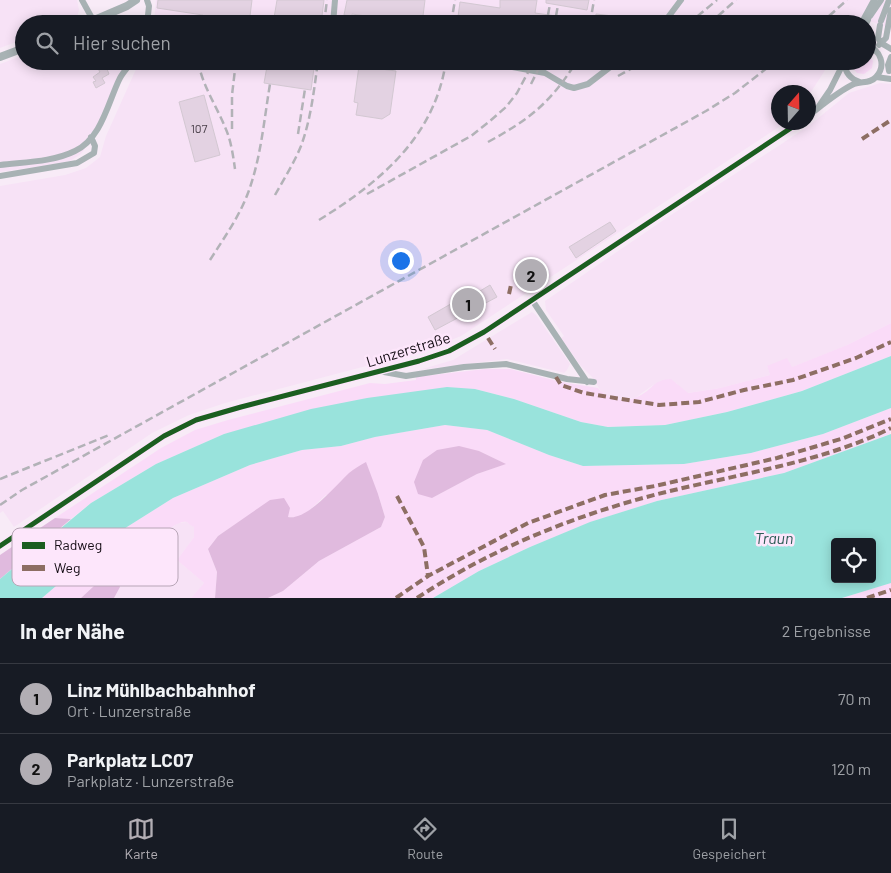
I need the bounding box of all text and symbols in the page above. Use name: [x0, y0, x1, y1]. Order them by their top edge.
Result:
search box: [15, 15, 876, 70]
icon: search: [33, 29, 61, 57]
text: Hier suchen: [73, 31, 171, 54]
north arrow: [771, 85, 816, 130]
house number: 107: [191, 121, 208, 135]
your location: [388, 248, 414, 274]
pin: 2: [515, 256, 547, 294]
pin: 1: [452, 285, 484, 323]
street label: Lunzerstraße: [364, 328, 452, 370]
legend: [12, 528, 178, 586]
water label: Traun: [755, 528, 793, 547]
text: Radweg: [54, 536, 102, 553]
map controls: [831, 538, 876, 583]
button: locate: [831, 538, 876, 583]
text: Weg: [54, 559, 81, 576]
text: In der Nähe: [20, 618, 125, 643]
text: 2 Ergebnisse: [782, 621, 871, 640]
text: Linz Mühlbachbahnhof: [67, 678, 256, 701]
text: 1: [33, 689, 39, 708]
text: 70 m: [838, 689, 871, 708]
text: Ort · Lunzerstraße: [67, 701, 191, 720]
text: Parkplatz LC07: [67, 748, 193, 771]
text: 2: [32, 759, 40, 778]
text: 120 m: [831, 759, 871, 778]
text: Parkplatz · Lunzerstraße: [67, 771, 234, 790]
tab: Karte: [125, 815, 158, 862]
tab: Route: [407, 815, 443, 862]
tab: Gespeichert: [692, 815, 766, 862]

